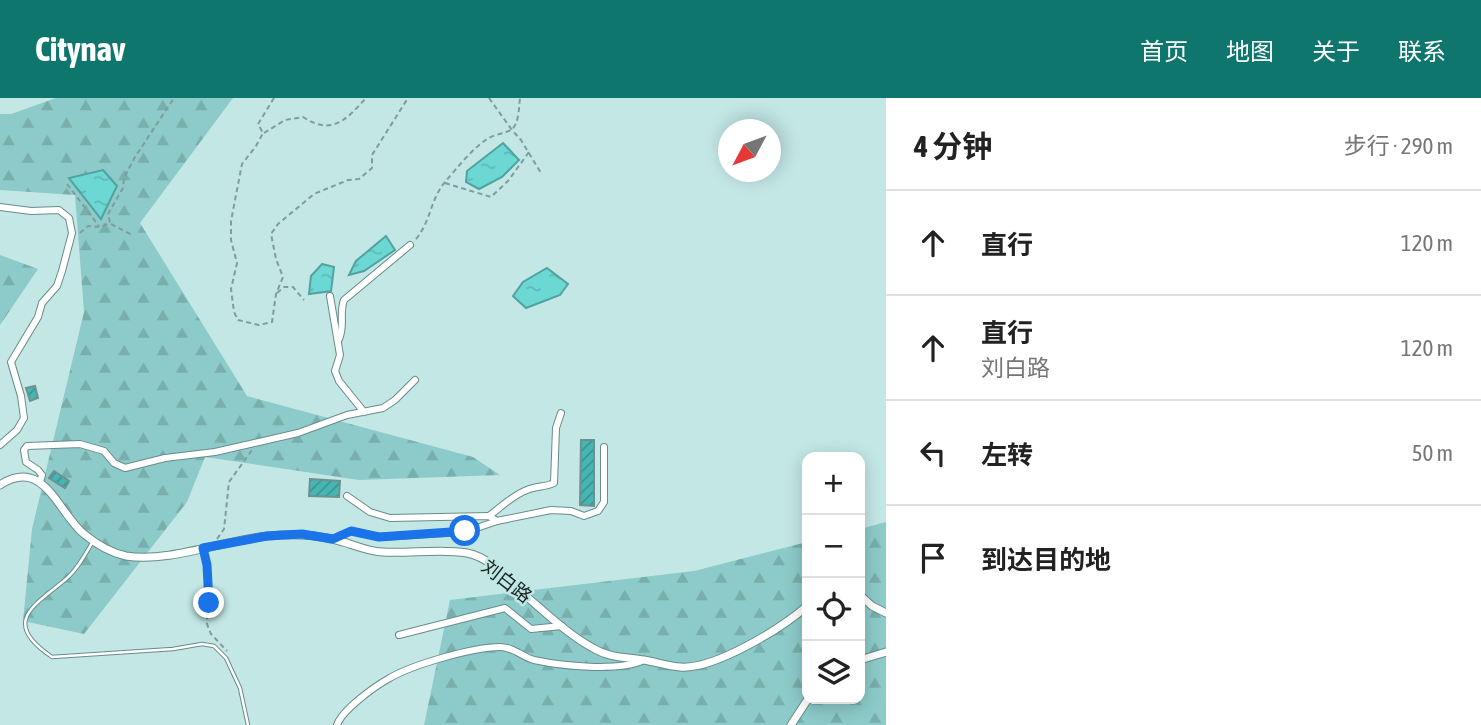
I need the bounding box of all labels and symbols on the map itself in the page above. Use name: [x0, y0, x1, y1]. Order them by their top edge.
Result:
north arrow: [718, 119, 781, 182]
route start: [449, 515, 480, 546]
street label: 刘白路: [478, 555, 536, 607]
route end: [193, 587, 224, 618]

